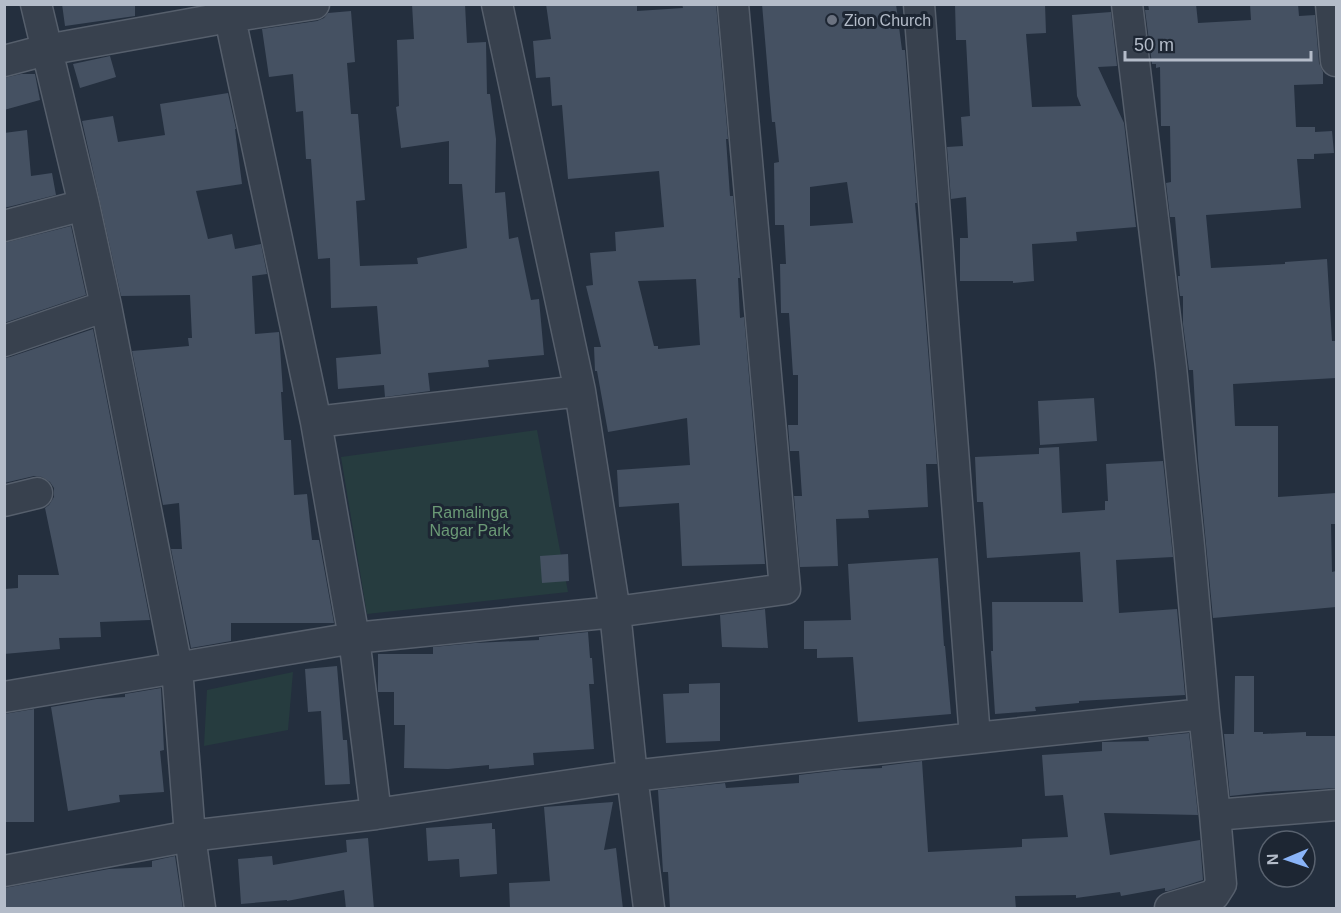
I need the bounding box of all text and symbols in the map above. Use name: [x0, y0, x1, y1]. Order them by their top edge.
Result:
place label: Zion Church: [844, 12, 931, 29]
marker: Zion Church: [825, 13, 839, 27]
scale bar: [1125, 24, 1311, 62]
text: 50 m: [1134, 35, 1174, 55]
park label: Ramalinga Nagar Park: [430, 504, 511, 539]
north arrow: [1257, 829, 1317, 889]
text: N: [1264, 853, 1281, 866]

